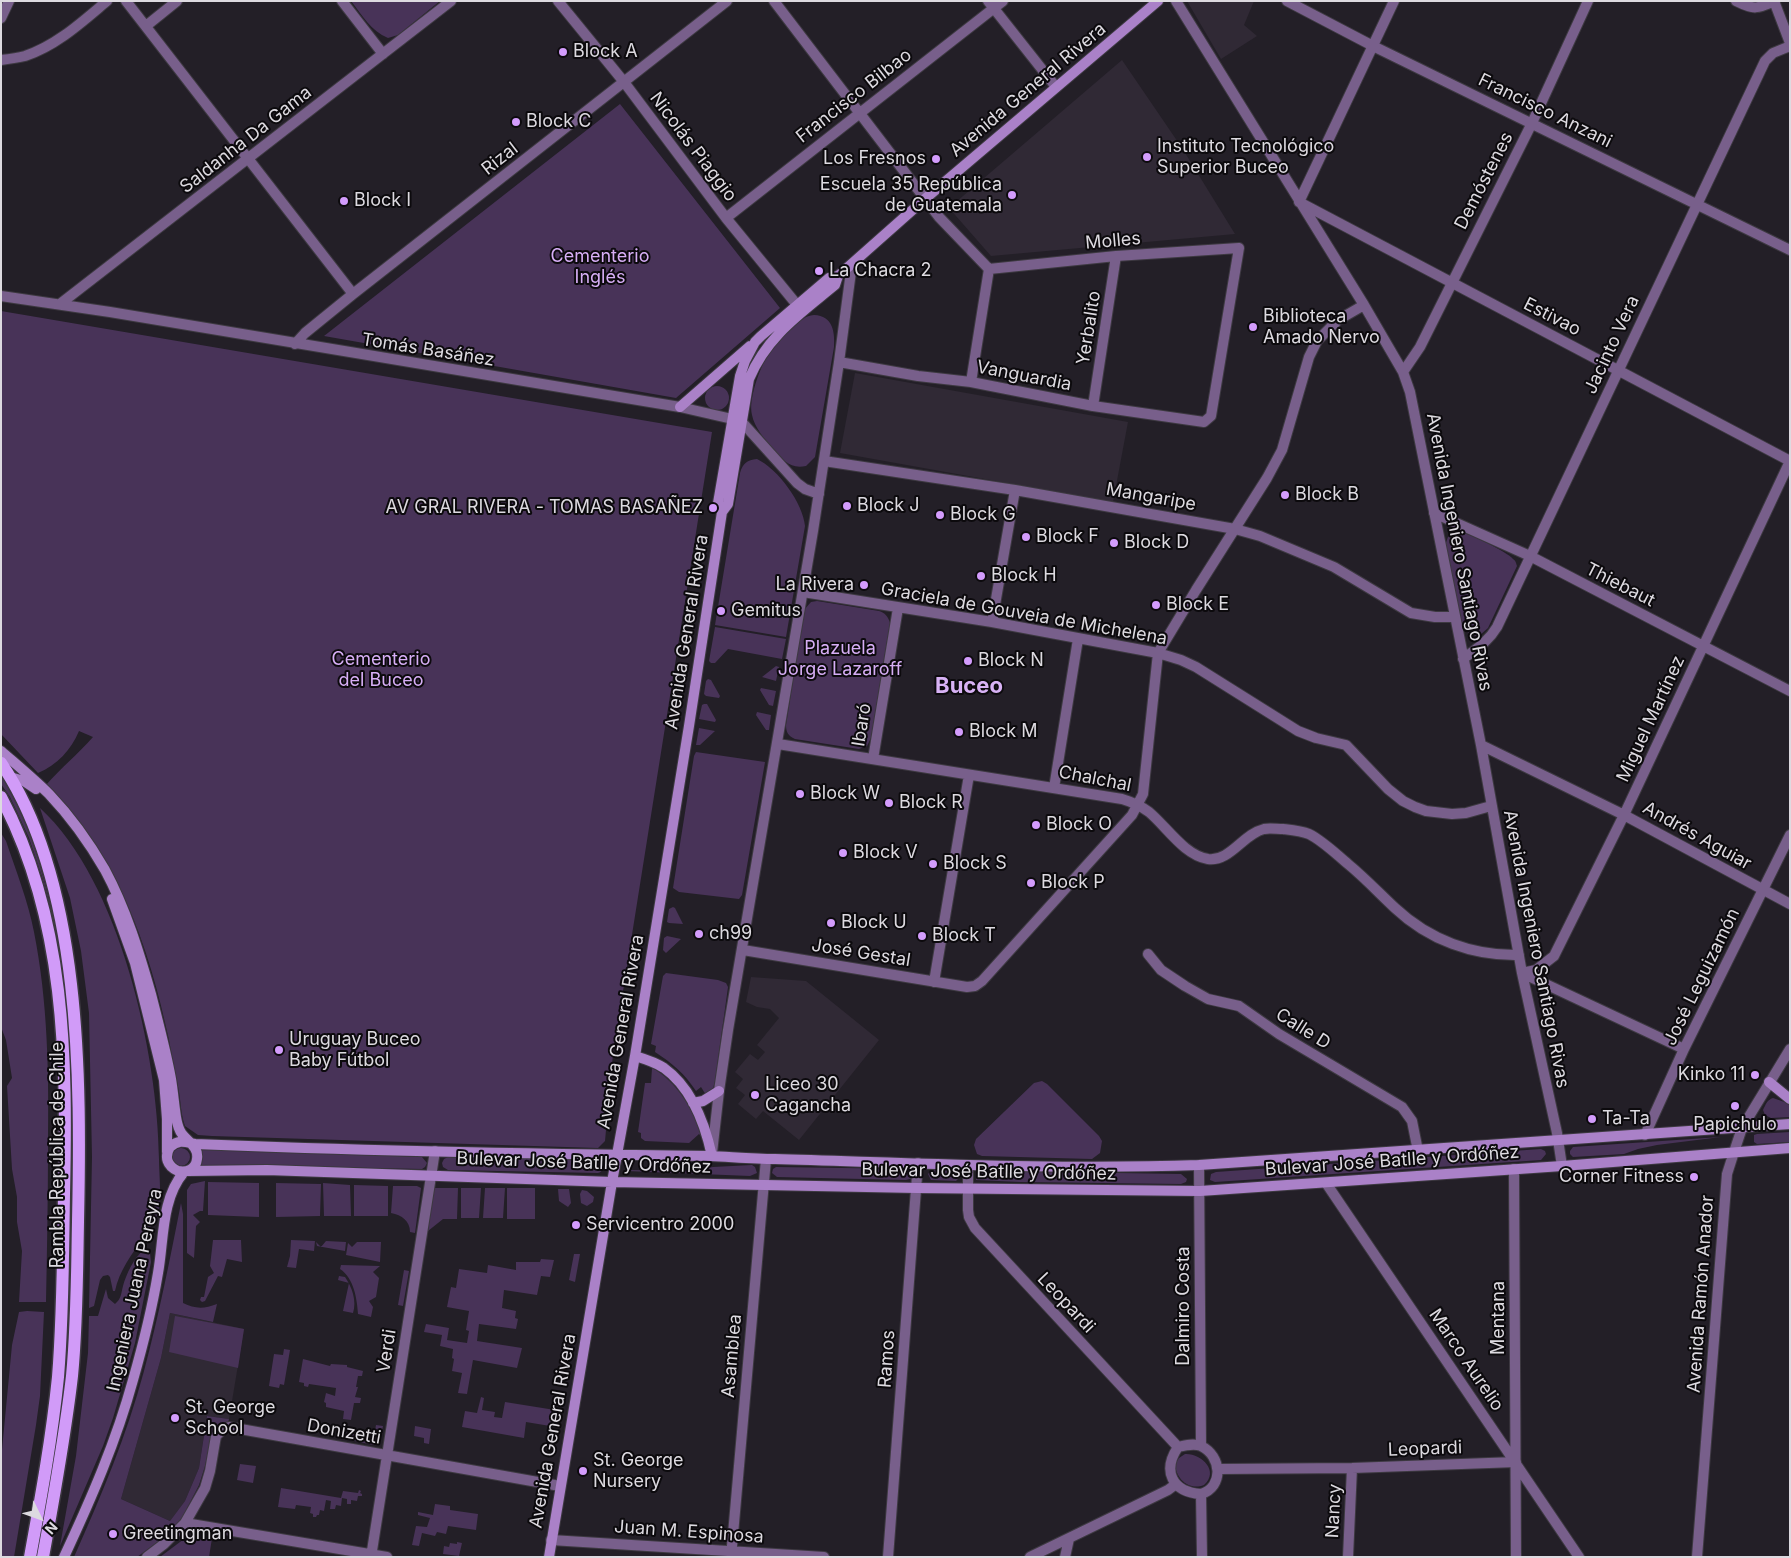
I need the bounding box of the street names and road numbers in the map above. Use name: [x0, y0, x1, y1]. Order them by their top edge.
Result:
street label: Avenida General Rivera: [946, 18, 1110, 162]
street label: Francisco Bilbao: [792, 44, 916, 148]
street label: Francisco Anzani: [1475, 69, 1615, 153]
street label: Saldanha Da Gama: [176, 82, 316, 198]
street label: Nicolás Piaggio: [645, 88, 741, 206]
street label: Demóstenes: [1450, 129, 1518, 233]
street label: Rizal: [477, 138, 523, 180]
street label: Molles: [1084, 228, 1142, 254]
street label: Yerbalito: [1072, 289, 1106, 367]
street label: Jacinto Vera: [1580, 292, 1644, 398]
street label: Estivao: [1520, 293, 1584, 341]
street label: Tomás Basáñez: [360, 329, 496, 371]
street label: Vanguardia: [975, 356, 1073, 396]
street label: Avenida Ingeniero Santiago Rivas: [1421, 411, 1497, 693]
street label: Mangaripe: [1104, 478, 1198, 516]
street label: Avenida General Rivera: [661, 533, 713, 731]
street label: Thiebaut: [1582, 558, 1658, 612]
street label: Graciela de Gouveia de Michelena: [879, 578, 1169, 650]
street label: Miguel Martínez: [1612, 652, 1690, 786]
street label: Ibaró: [848, 702, 876, 748]
street label: Chalchal: [1057, 761, 1133, 797]
street label: Andrés Aguiar: [1639, 797, 1755, 875]
street label: Avenida Ingeniero Santiago Rivas: [1498, 808, 1574, 1090]
street label: José Leguizamón: [1659, 905, 1745, 1049]
street label: Avenida General Rivera: [593, 933, 649, 1131]
street label: José Gestal: [810, 935, 912, 971]
street label: Calle D: [1272, 1004, 1334, 1054]
street label: Rambla República de Chile: [47, 1042, 69, 1268]
street label: Bulevar José Batlle y Ordóñez: [1264, 1141, 1520, 1181]
street label: Bulevar José Batlle y Ordóñez: [456, 1148, 712, 1178]
street label: Bulevar José Batlle y Ordóñez: [861, 1159, 1117, 1185]
street label: Ingeniera Juana Pereyra: [103, 1187, 167, 1393]
street label: Avenida Ramón Anador: [1683, 1194, 1719, 1394]
street label: Dalmiro Costa: [1173, 1246, 1195, 1366]
street label: Leopardi: [1033, 1268, 1099, 1338]
street label: Mentana: [1488, 1281, 1510, 1355]
street label: Marco Aurelio: [1424, 1305, 1508, 1415]
street label: Asamblea: [718, 1313, 746, 1399]
street label: Verdi: [373, 1328, 401, 1374]
street label: Ramos: [874, 1329, 900, 1389]
street label: Avenida General Rivera: [525, 1332, 581, 1530]
street label: Donizetti: [305, 1415, 383, 1449]
street label: Leopardi: [1387, 1437, 1463, 1461]
street label: Nancy: [1322, 1483, 1346, 1539]
street label: Juan M. Espinosa: [613, 1516, 765, 1548]

